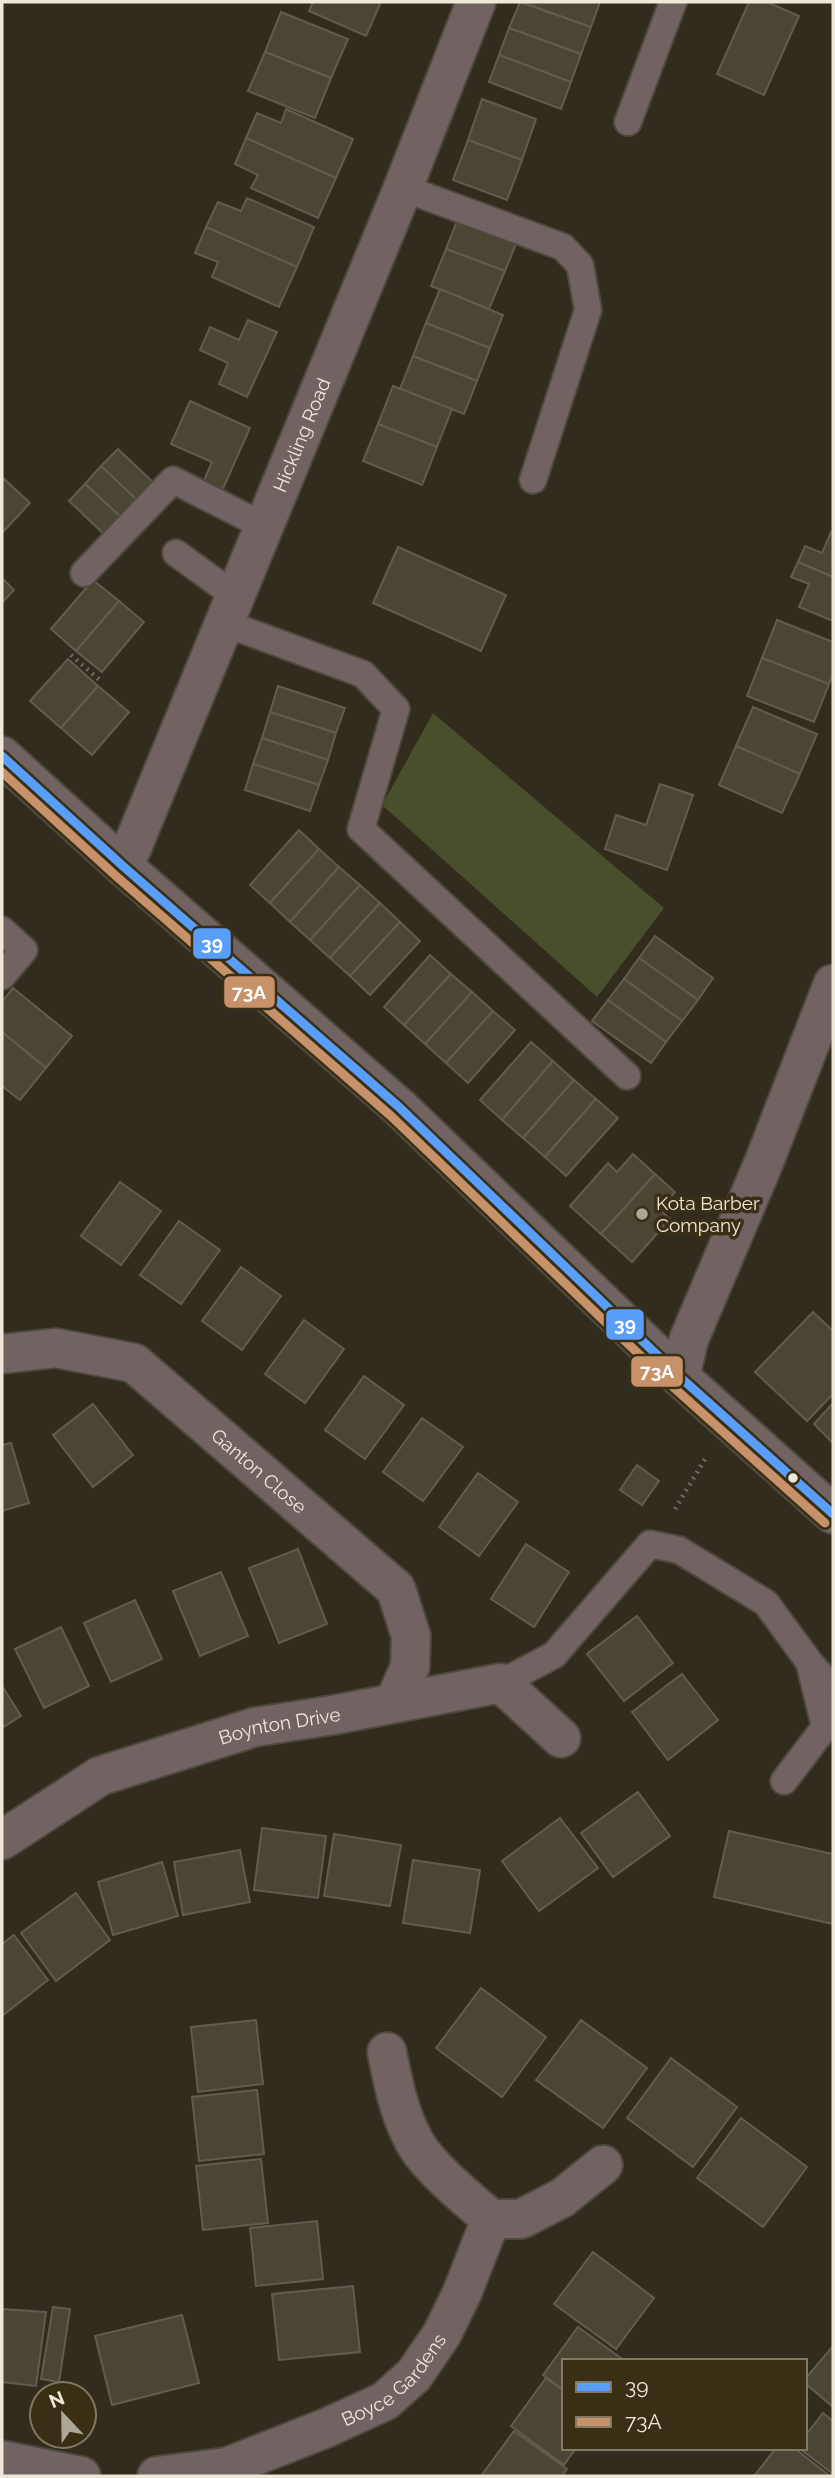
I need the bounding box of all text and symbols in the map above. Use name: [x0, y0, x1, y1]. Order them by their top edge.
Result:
street label: Hickling Road: [268, 375, 335, 495]
line badge: 39: [192, 927, 232, 960]
text: 39: [201, 932, 223, 954]
line badge: 73A: [223, 975, 276, 1009]
text: 73A: [232, 981, 266, 1003]
place label: Kota Barber Company: [656, 1192, 760, 1236]
marker: Kota Barber Company: [634, 1206, 650, 1222]
line badge: 39: [605, 1308, 645, 1341]
text: 39: [614, 1313, 636, 1335]
line badge: 73A: [630, 1355, 684, 1388]
text: 73A: [640, 1360, 674, 1382]
street label: Ganton Close: [207, 1424, 311, 1518]
unlabelled marker: [786, 1471, 800, 1485]
street label: Boynton Drive: [216, 1703, 342, 1749]
street label: Boyce Gardens: [338, 2329, 450, 2430]
legend: [562, 2359, 807, 2450]
text: 39: [625, 2374, 649, 2399]
north arrow: [28, 2380, 98, 2450]
text: N: [46, 2386, 67, 2412]
text: 73A: [625, 2409, 662, 2434]

